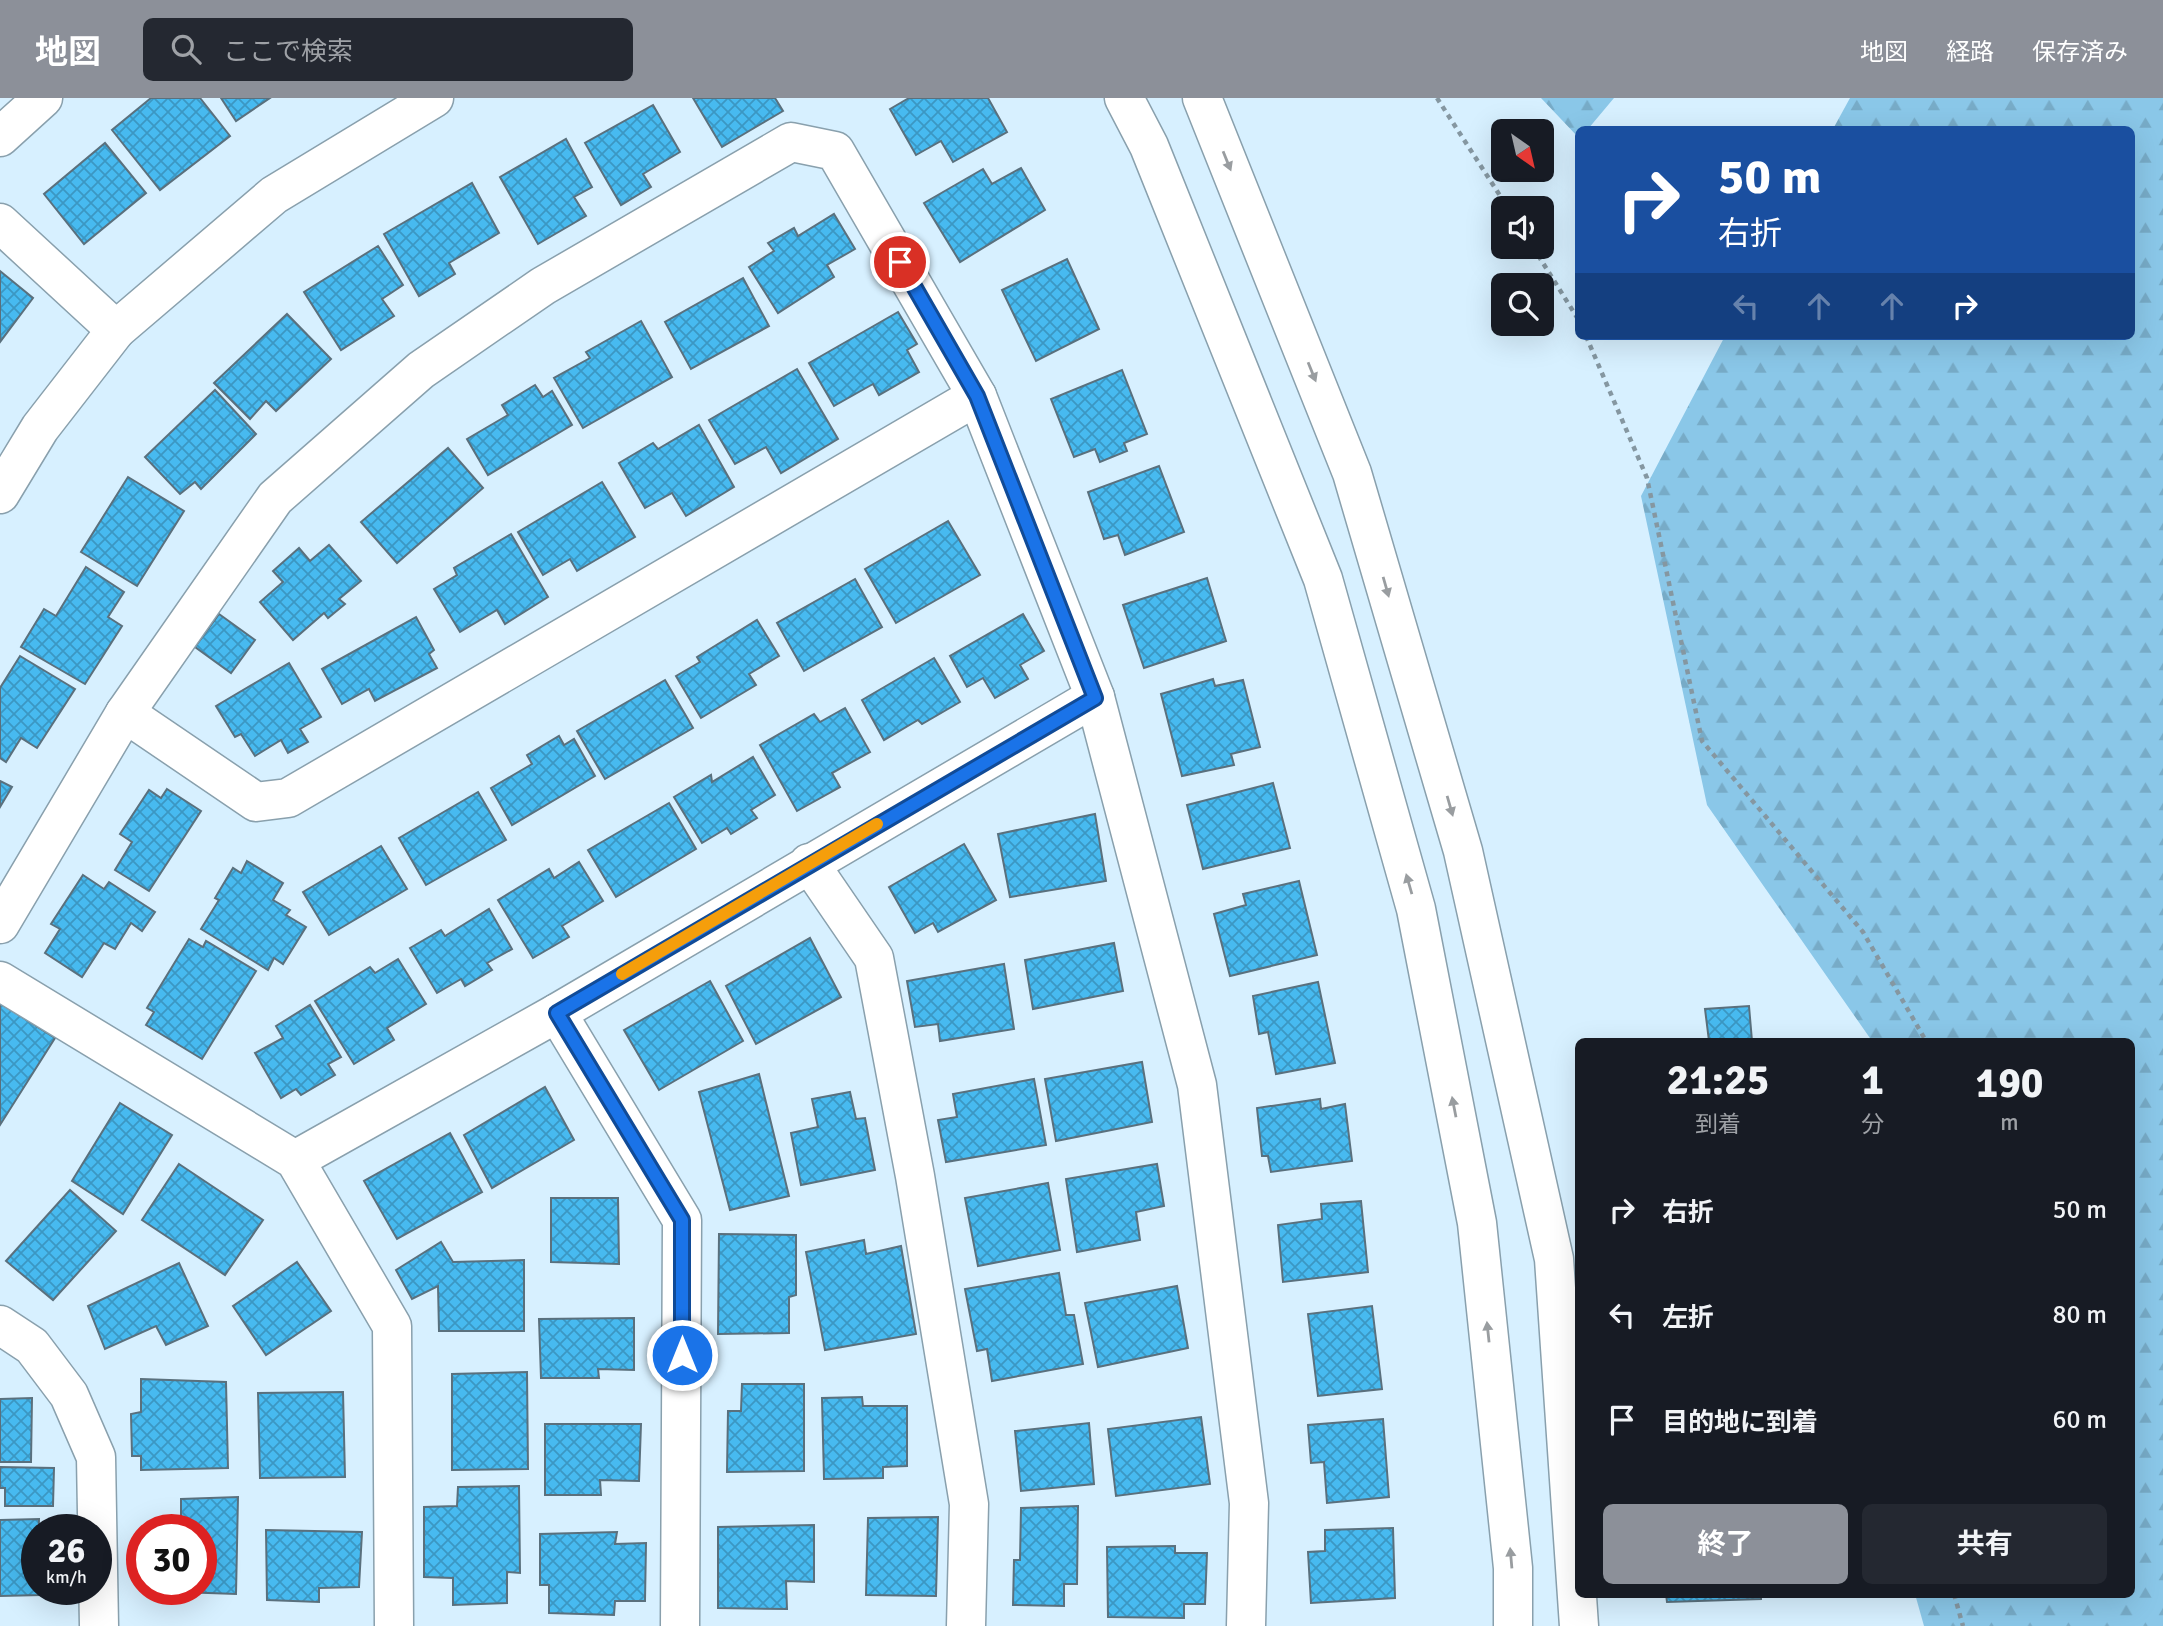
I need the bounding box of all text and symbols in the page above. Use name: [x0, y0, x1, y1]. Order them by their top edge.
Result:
search box: [143, 18, 633, 81]
icon: search: [167, 30, 205, 68]
text: 地図: [35, 32, 101, 73]
text: ここで検索: [223, 36, 353, 68]
text: 地図: [1860, 37, 1908, 67]
text: 経路: [1946, 37, 1994, 67]
text: 保存済み: [2032, 37, 2128, 67]
north arrow: [1491, 119, 1554, 182]
map controls: [1491, 119, 1554, 336]
text: 50 m: [1718, 147, 1821, 207]
one-way arrow: [1222, 151, 1233, 172]
icon: right: [1603, 154, 1694, 245]
button: sound: [1491, 196, 1554, 259]
text: 右折: [1718, 214, 1782, 253]
pin: [870, 232, 930, 292]
icon: arrive: [881, 243, 919, 281]
button: search: [1491, 273, 1554, 336]
icon: left: [1727, 287, 1765, 325]
icon: ahead: [1800, 287, 1838, 325]
icon: ahead: [1873, 287, 1911, 325]
icon: right: [1946, 287, 1984, 325]
one-way arrow: [1307, 362, 1318, 383]
one-way arrow: [1381, 577, 1391, 598]
one-way arrow: [1445, 795, 1455, 816]
one-way arrow: [1403, 873, 1413, 894]
text: 21:25: [1666, 1055, 1770, 1106]
text: 1: [1861, 1055, 1884, 1106]
text: 190: [1975, 1058, 2044, 1109]
one-way arrow: [1448, 1096, 1459, 1118]
text: m: [2000, 1108, 2019, 1137]
text: 到着: [1695, 1110, 1741, 1139]
text: 分: [1861, 1110, 1884, 1139]
icon: right: [1603, 1191, 1641, 1229]
text: 50 m: [2052, 1194, 2107, 1226]
text: 右折: [1662, 1197, 1714, 1229]
icon: left: [1603, 1296, 1641, 1334]
text: 80 m: [2052, 1299, 2107, 1331]
text: 左折: [1662, 1302, 1714, 1334]
position arrow: [645, 1318, 719, 1392]
one-way arrow: [1482, 1320, 1493, 1342]
icon: arrive: [1603, 1401, 1641, 1439]
text: 60 m: [2052, 1404, 2107, 1436]
text: 目的地に到着: [1662, 1407, 1818, 1439]
button: 終了: [1603, 1504, 1848, 1584]
button: 共有: [1862, 1504, 2107, 1584]
speed limit sign: 30: [126, 1514, 217, 1605]
text: 26: [48, 1529, 85, 1572]
one-way arrow: [1506, 1547, 1517, 1569]
text: km/h: [46, 1566, 87, 1588]

